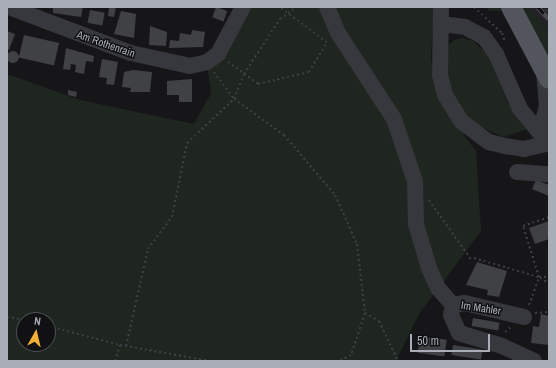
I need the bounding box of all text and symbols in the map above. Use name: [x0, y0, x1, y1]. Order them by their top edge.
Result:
street label: Am Rothenrain: [75, 28, 137, 60]
street label: Im Mahler: [460, 298, 502, 318]
north arrow: [16, 312, 56, 352]
text: N: [33, 314, 42, 328]
scale bar: [412, 326, 492, 352]
text: 50 m: [417, 333, 439, 349]

